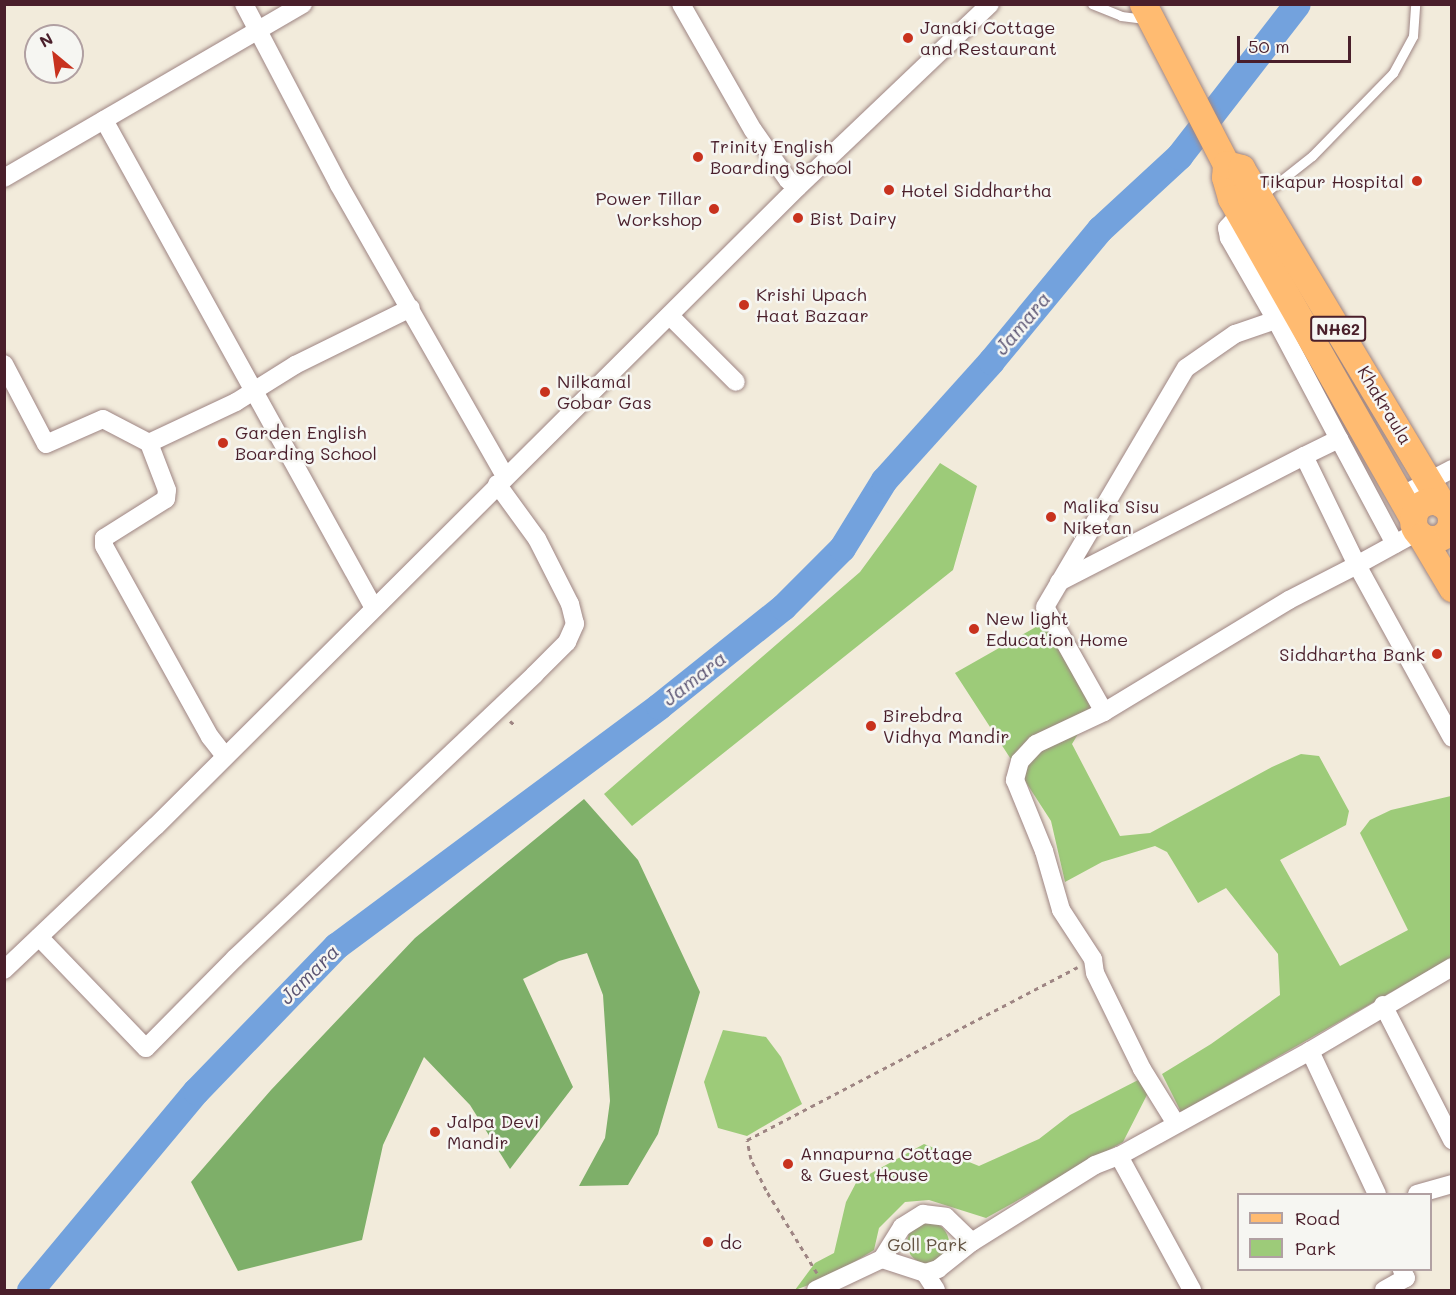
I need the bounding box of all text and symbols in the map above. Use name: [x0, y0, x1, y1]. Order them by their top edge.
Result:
place label: Janaki Cottage and Restaurant: [920, 17, 1057, 60]
north arrow: [24, 24, 84, 84]
scale bar: [1240, 24, 1354, 62]
text: N: [36, 27, 56, 52]
marker: Janaki Cottage and Restaurant: [901, 31, 915, 45]
text: 50 m: [1248, 34, 1290, 58]
place label: Trinity English Boarding School: [710, 136, 852, 178]
marker: Trinity English Boarding School: [691, 150, 705, 164]
place label: Tikapur Hospital: [1259, 170, 1404, 192]
marker: Tikapur Hospital: [1408, 172, 1426, 190]
place label: Hotel Siddhartha: [901, 179, 1052, 201]
marker: Hotel Siddhartha: [882, 183, 896, 197]
place label: Power Tillar Workshop: [596, 188, 702, 230]
marker: Power Tillar Workshop: [707, 202, 721, 216]
place label: Bist Dairy: [810, 207, 897, 229]
marker: Bist Dairy: [791, 211, 805, 225]
place label: Krishi Upach Haat Bazaar: [756, 284, 869, 326]
water label: Jamara: [989, 287, 1055, 359]
marker: Krishi Upach Haat Bazaar: [737, 298, 751, 312]
road number: NH62: [1310, 316, 1366, 342]
street label: Khakraula: [1353, 362, 1417, 448]
place label: Nilkamal Gobar Gas: [557, 371, 652, 413]
marker: Nilkamal Gobar Gas: [538, 385, 552, 399]
place label: Garden English Boarding School: [235, 422, 377, 464]
marker: Garden English Boarding School: [216, 436, 230, 450]
place label: Malika Sisu Niketan: [1063, 496, 1159, 538]
marker: Malika Sisu Niketan: [1044, 510, 1058, 524]
place label: New light Education Home: [986, 608, 1128, 650]
marker: New light Education Home: [967, 622, 981, 636]
place label: Siddhartha Bank: [1279, 643, 1425, 665]
water label: Jamara: [657, 646, 731, 710]
marker: Siddhartha Bank: [1430, 647, 1444, 661]
place label: Birebdra Vidhya Mandir: [883, 705, 1010, 748]
marker: Birebdra Vidhya Mandir: [864, 719, 878, 733]
water label: Jamara: [274, 939, 344, 1009]
place label: Jalpa Devi Mandir: [447, 1111, 539, 1154]
marker: Jalpa Devi Mandir: [428, 1125, 442, 1139]
place label: Annapurna Cottage & Guest House: [800, 1143, 973, 1186]
marker: Annapurna Cottage & Guest House: [781, 1157, 795, 1171]
legend: [1237, 1193, 1432, 1271]
text: Road: [1295, 1206, 1340, 1230]
place label: dc: [720, 1231, 742, 1253]
park label: Goll Park: [887, 1233, 967, 1255]
marker: dc: [701, 1235, 715, 1249]
text: Park: [1295, 1236, 1336, 1260]

